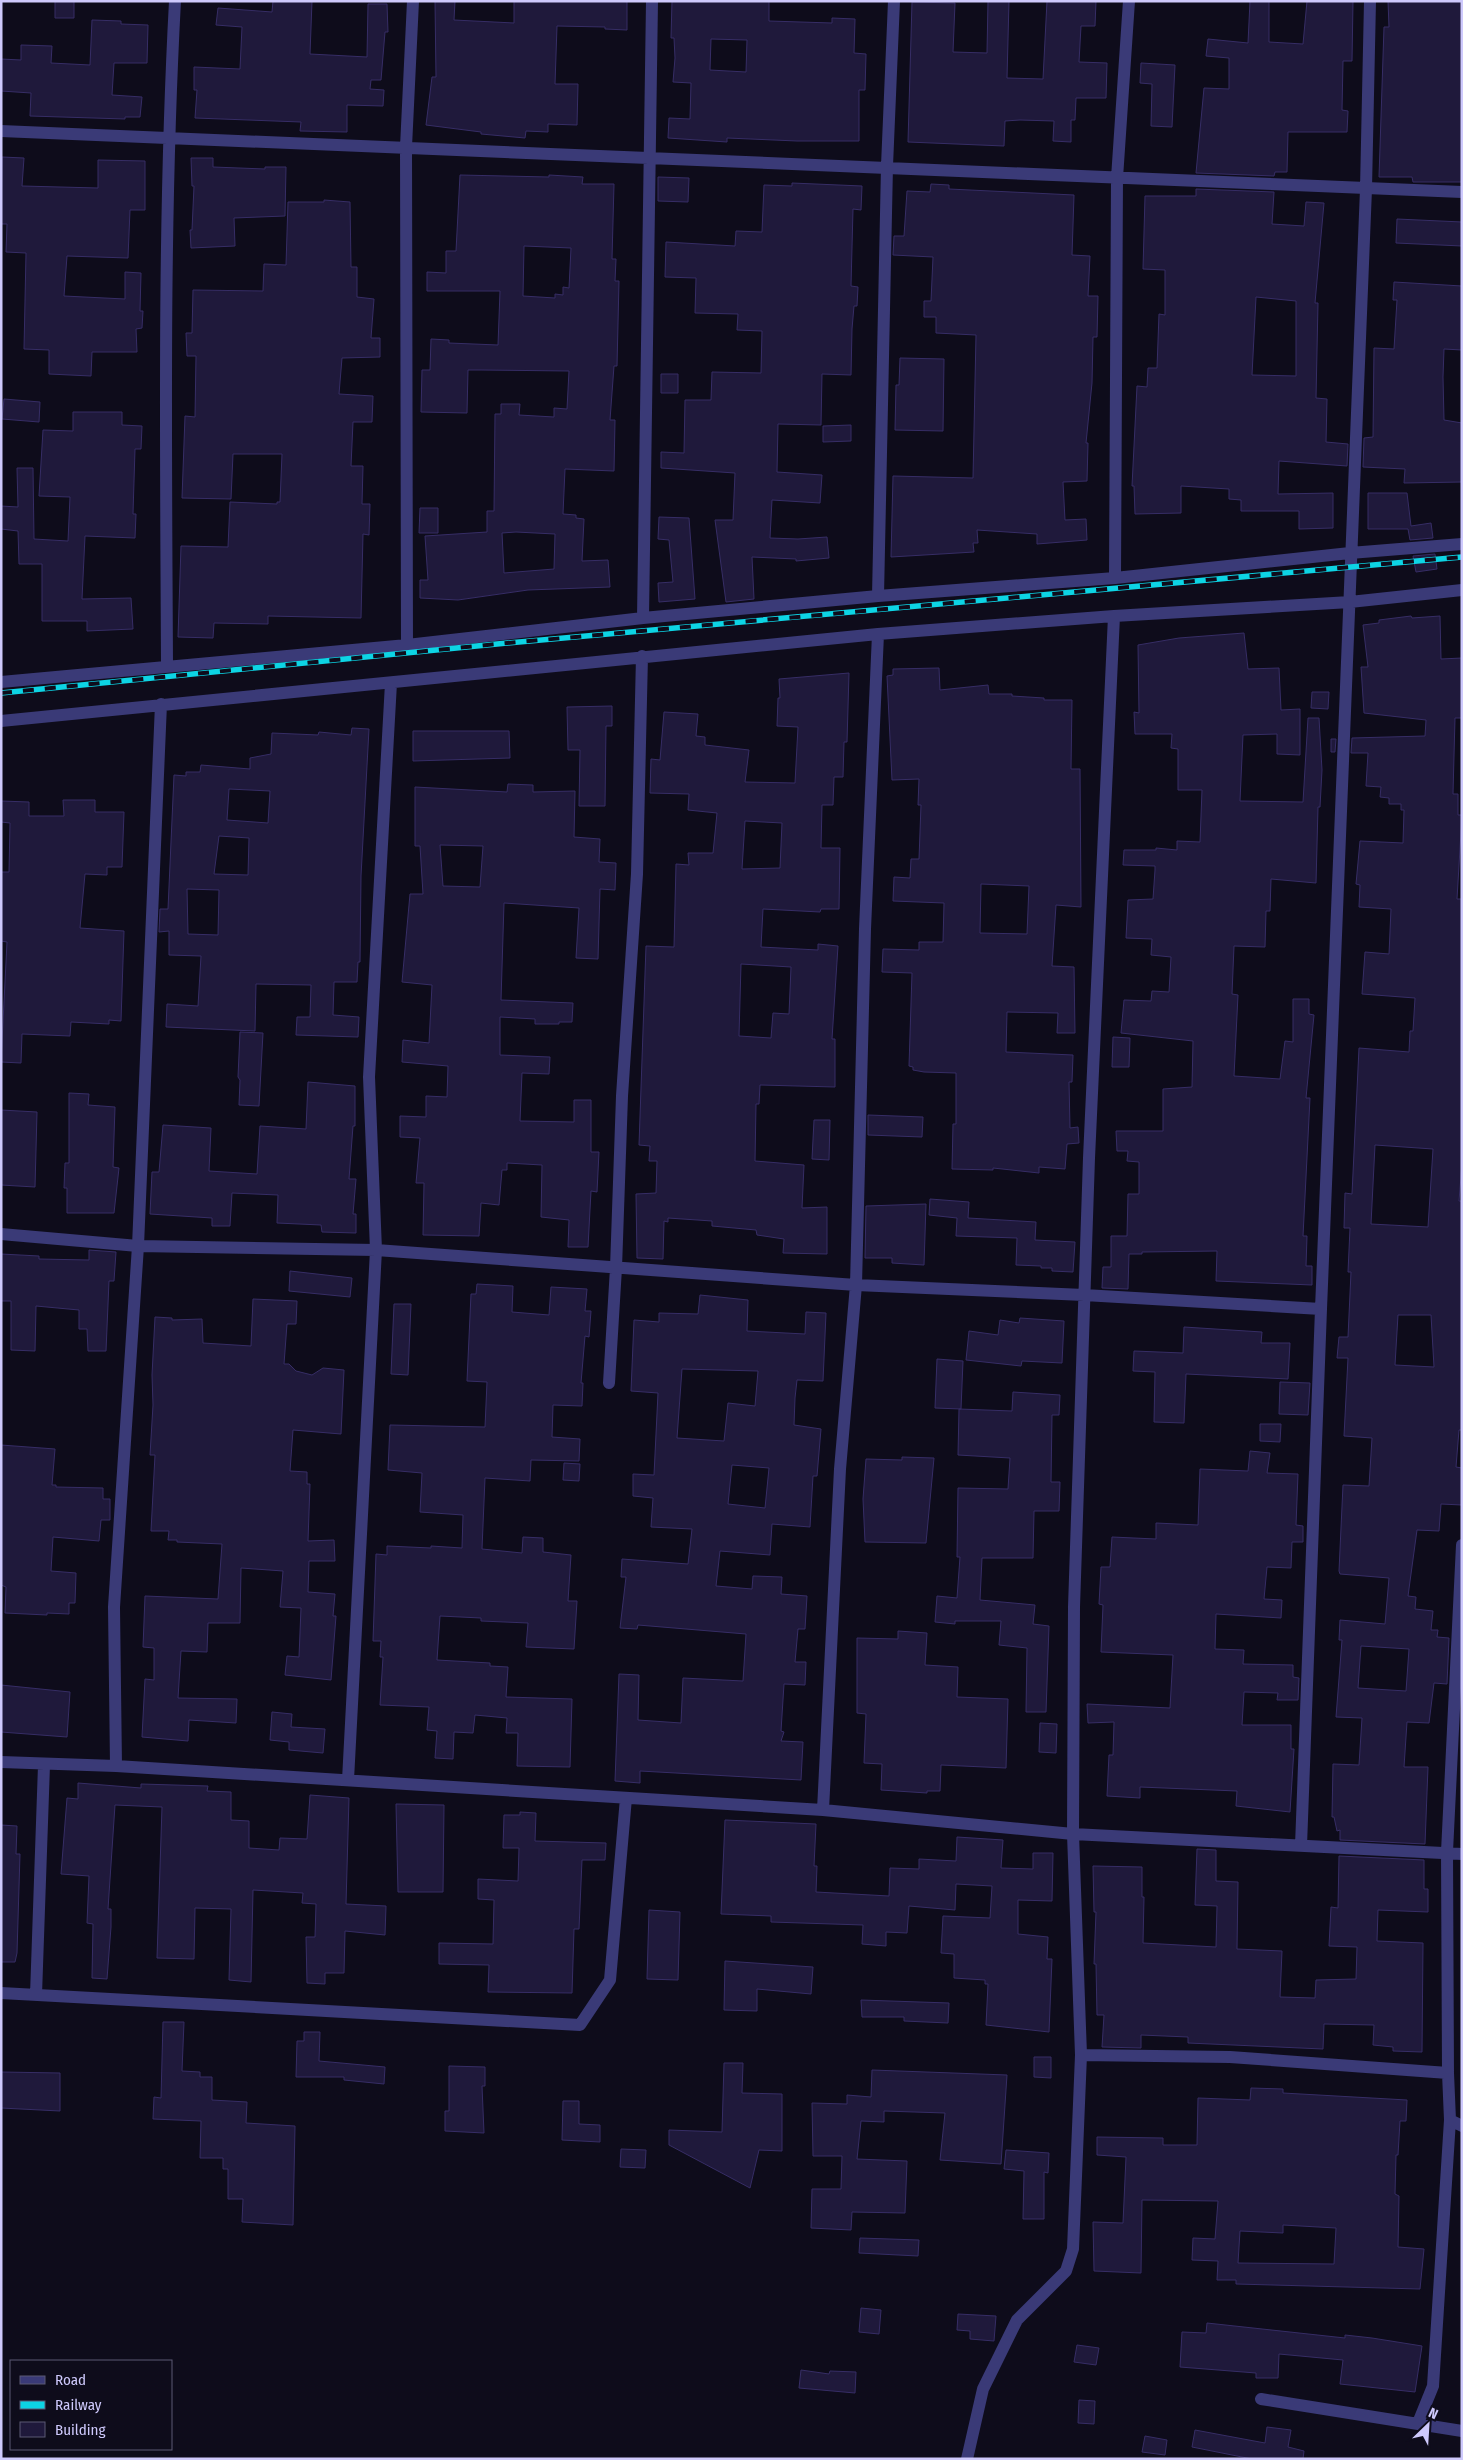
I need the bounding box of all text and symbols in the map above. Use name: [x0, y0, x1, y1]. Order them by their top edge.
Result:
legend: [10, 2360, 172, 2450]
text: Road: [55, 2371, 86, 2389]
text: Railway: [55, 2396, 102, 2414]
north arrow: [1403, 2400, 1453, 2450]
text: N: [1426, 2404, 1441, 2423]
text: Building: [55, 2421, 106, 2439]

